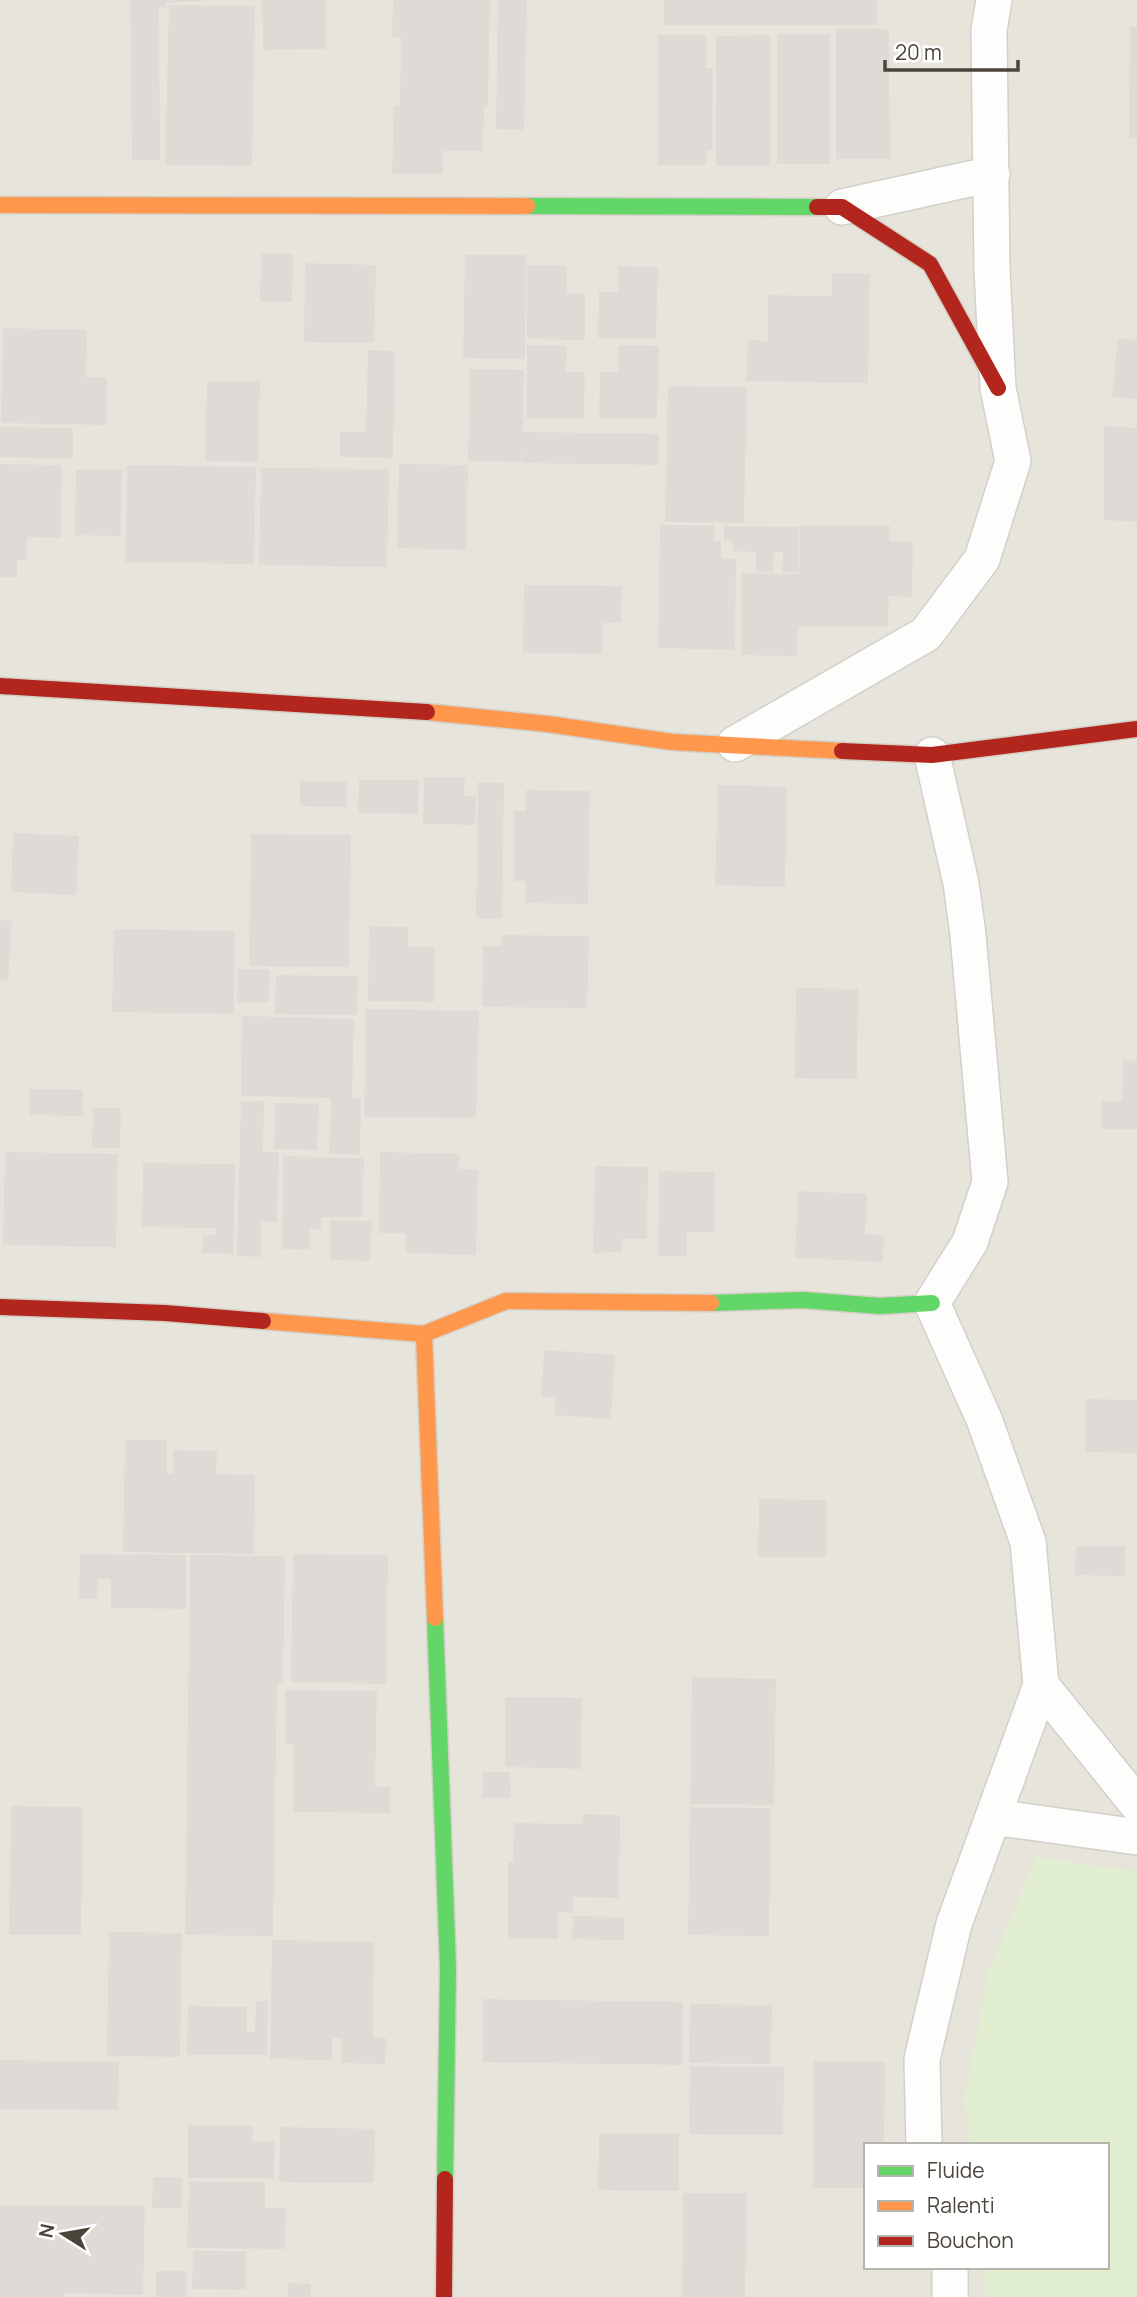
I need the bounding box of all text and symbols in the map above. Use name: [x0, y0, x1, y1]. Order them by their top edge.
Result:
scale bar: [885, 28, 1018, 72]
text: 20 m: [895, 38, 942, 66]
legend: [864, 2143, 1109, 2269]
text: Fluide: [927, 2156, 985, 2184]
text: Ralenti: [927, 2191, 995, 2219]
north arrow: [28, 2199, 98, 2269]
text: N: [32, 2222, 60, 2240]
text: Bouchon: [927, 2226, 1014, 2254]

